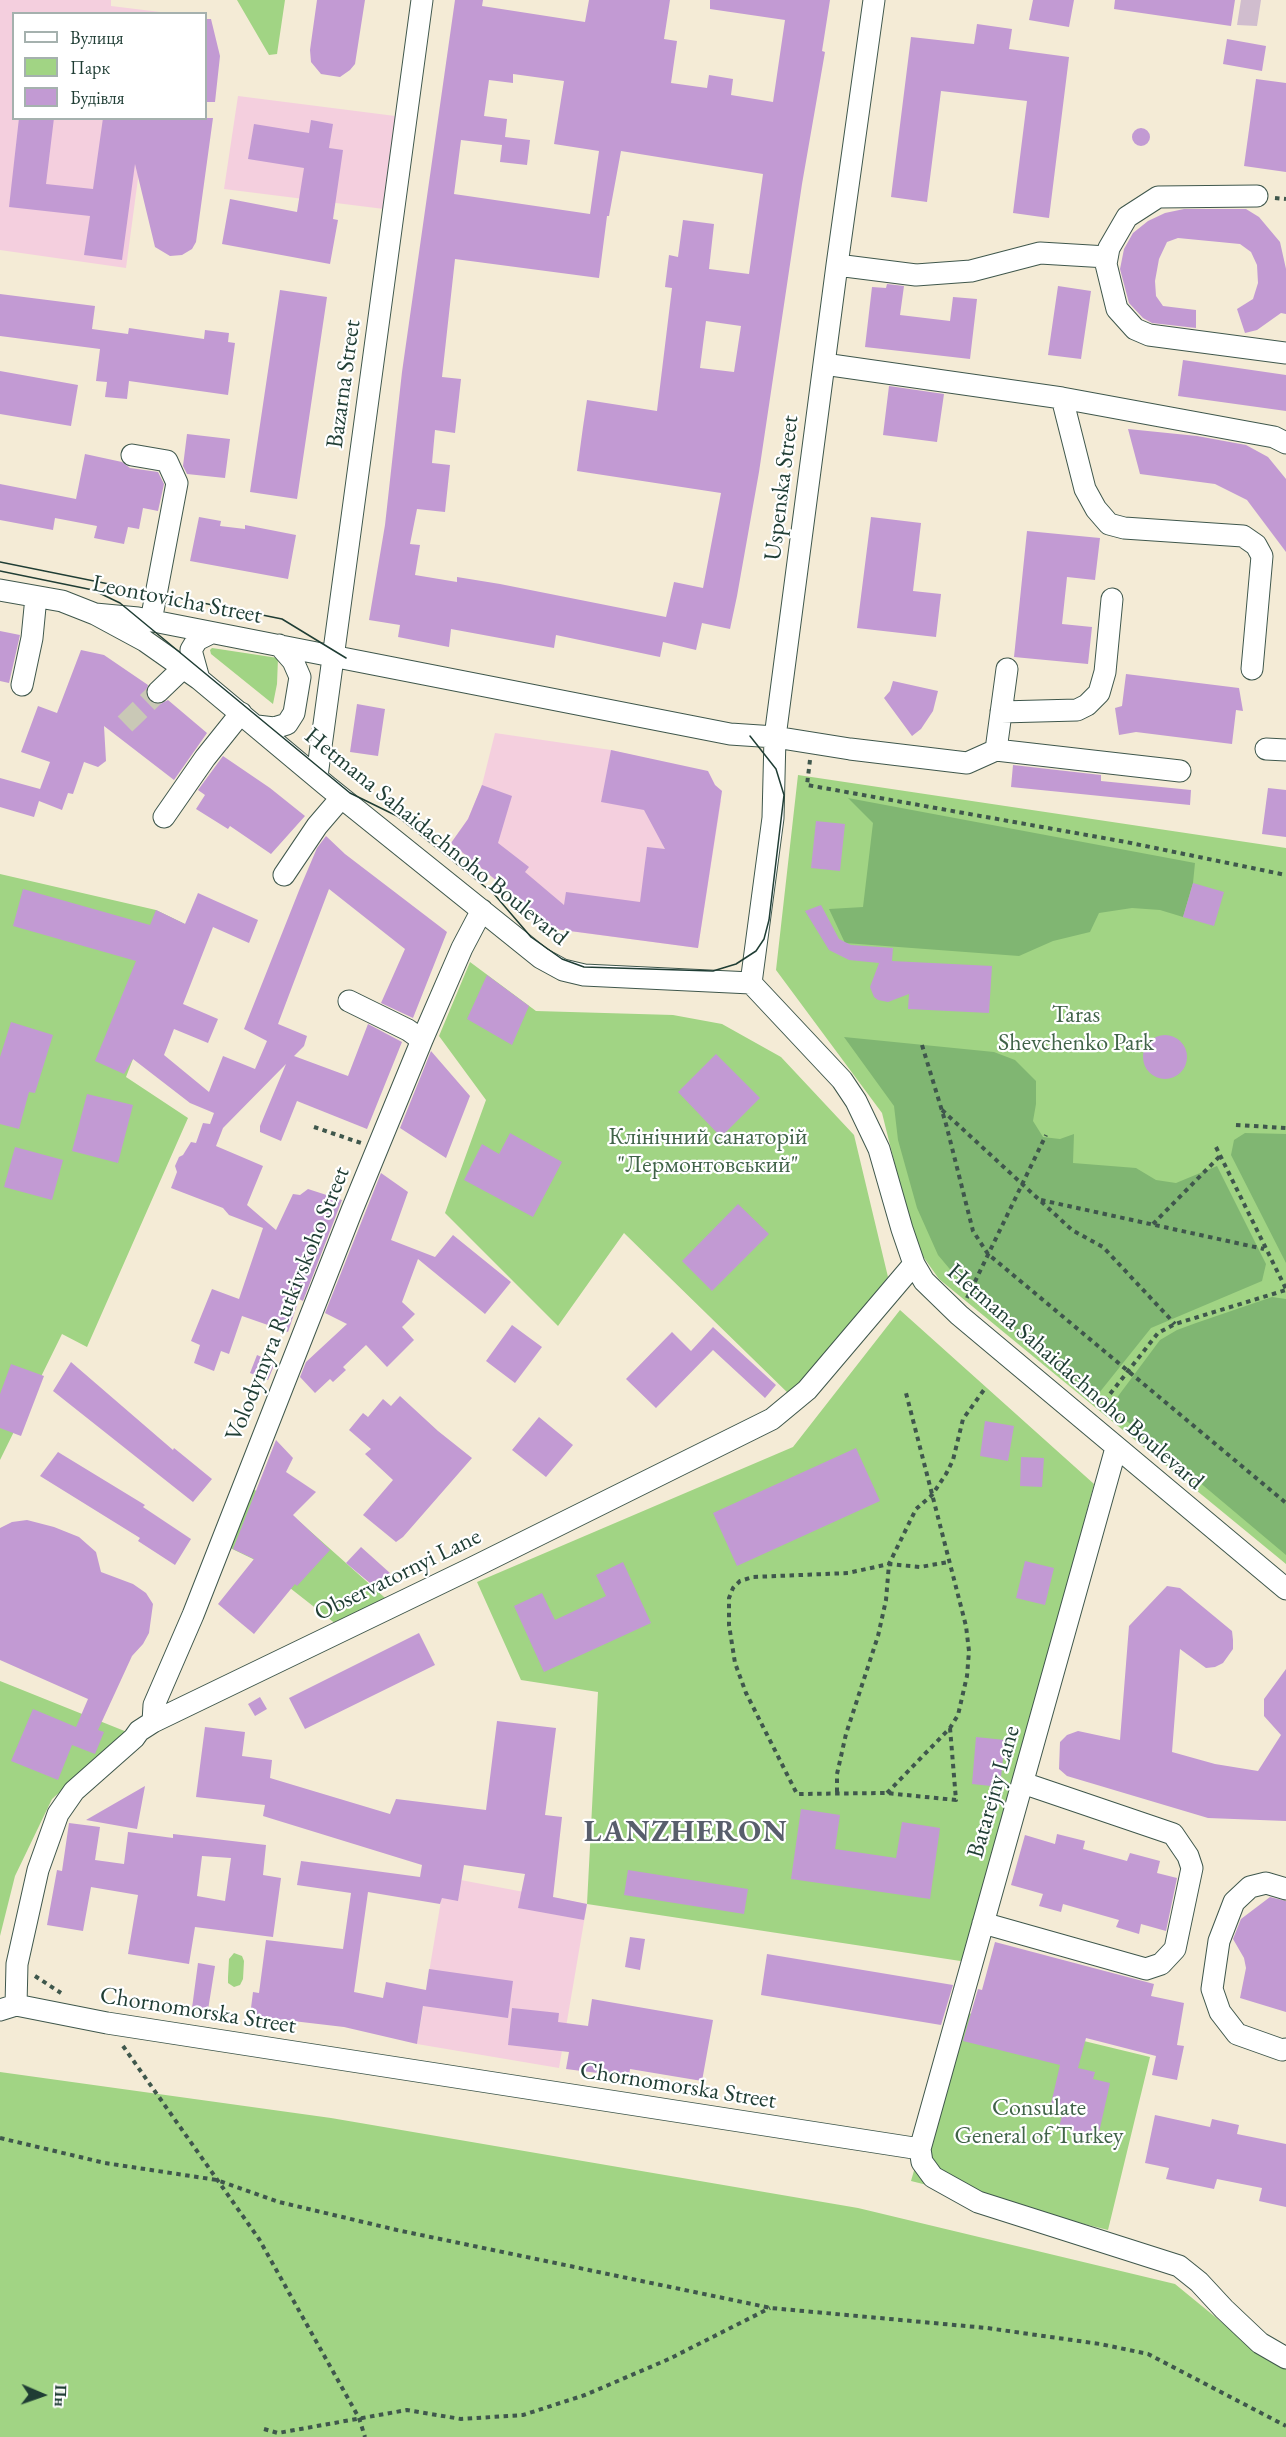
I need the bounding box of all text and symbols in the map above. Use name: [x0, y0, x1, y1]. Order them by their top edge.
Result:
legend: [12, 12, 207, 120]
text: Вулиця: [70, 26, 123, 49]
text: Парк: [70, 56, 110, 79]
text: Будівля: [70, 86, 125, 109]
street label: Bazarna Street: [321, 318, 367, 450]
street label: Uspenska Street: [759, 414, 805, 562]
street label: Leontovicha Street: [90, 569, 264, 631]
street label: Hetmana Sahaidachnoho Boulevard: [298, 722, 574, 952]
park label: Taras Shevchenko Park: [998, 1001, 1154, 1057]
park label: Клінічний санаторій "Лермонтовський": [609, 1123, 807, 1179]
street label: Volodymyra Rutkivskoho Street: [220, 1163, 356, 1445]
street label: Hetmana Sahaidachnoho Boulevard: [941, 1258, 1209, 1496]
street label: Observatornyi Lane: [310, 1522, 486, 1628]
street label: Batarejny Lane: [961, 1723, 1027, 1861]
district label: LANZHERON: [584, 1815, 788, 1851]
street label: Chornomorska Street: [98, 1981, 298, 2041]
street label: Chornomorska Street: [578, 2056, 778, 2116]
park label: Consulate General of Turkey: [954, 2094, 1124, 2150]
north arrow: [12, 2365, 72, 2425]
text: Пн: [50, 2384, 71, 2407]

